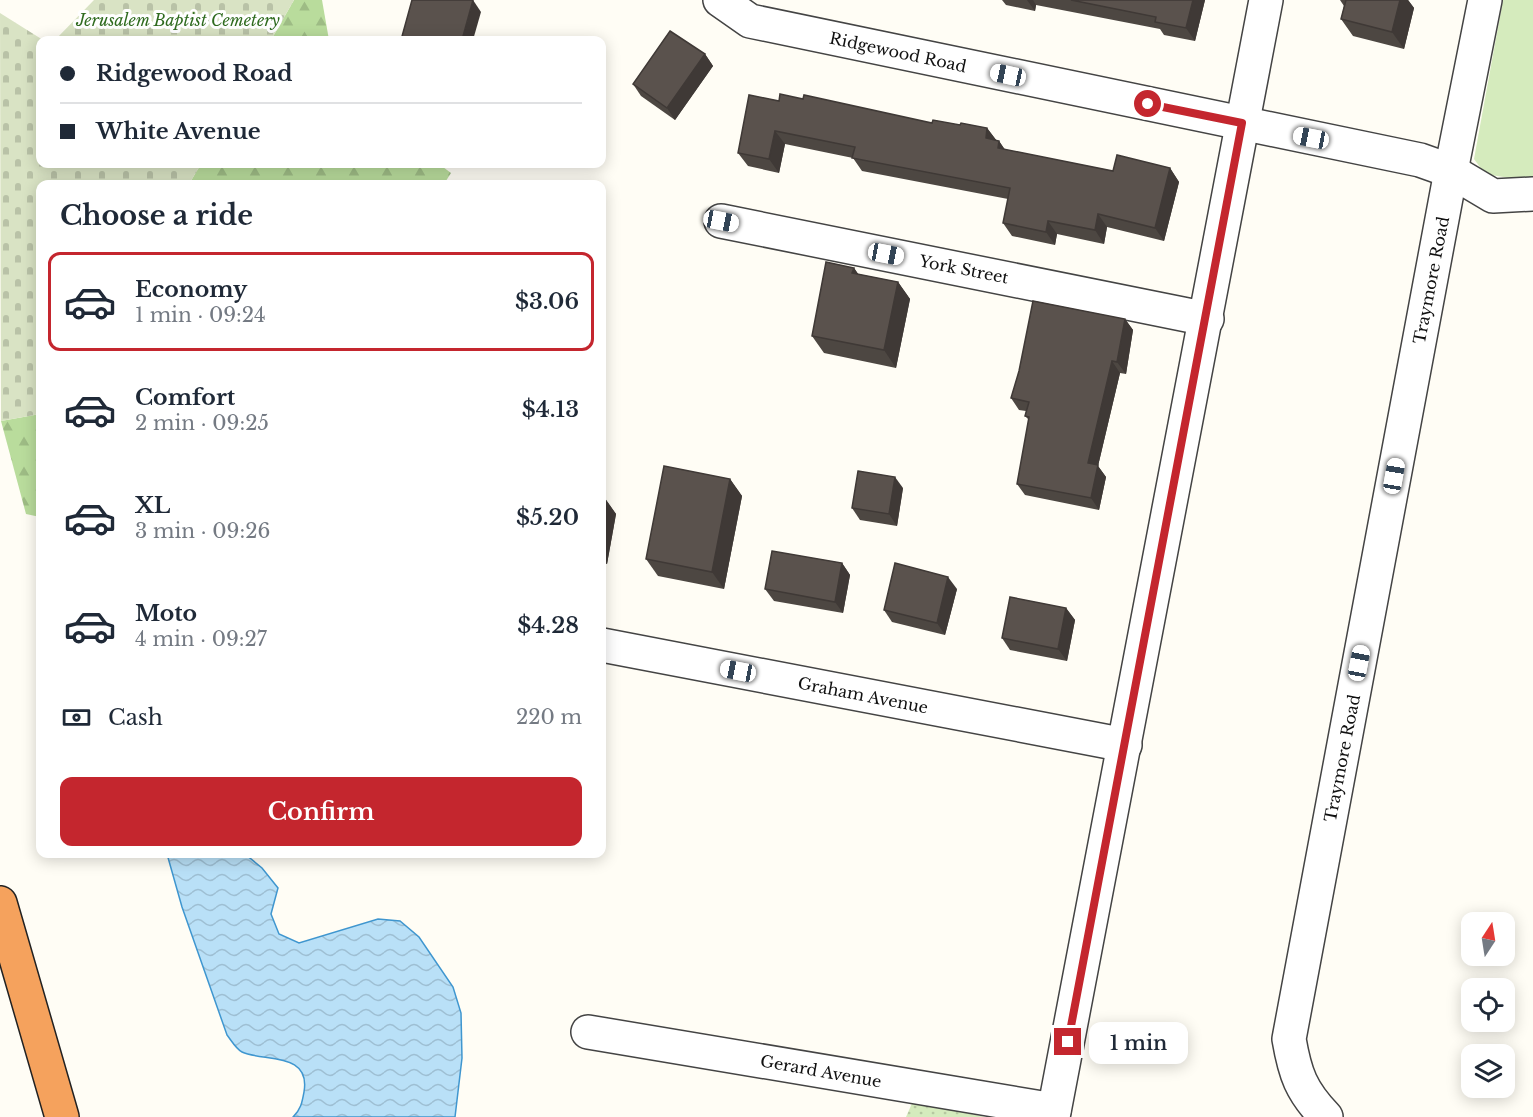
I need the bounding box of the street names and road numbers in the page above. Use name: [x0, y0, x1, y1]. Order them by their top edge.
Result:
street label: Ridgewood Road: [828, 28, 969, 76]
street label: Traymore Road: [1409, 214, 1453, 345]
street label: York Street: [917, 250, 1010, 287]
street label: Graham Avenue: [796, 673, 930, 717]
street label: Traymore Road: [1320, 692, 1364, 823]
street label: Gerard Avenue: [759, 1050, 883, 1092]

